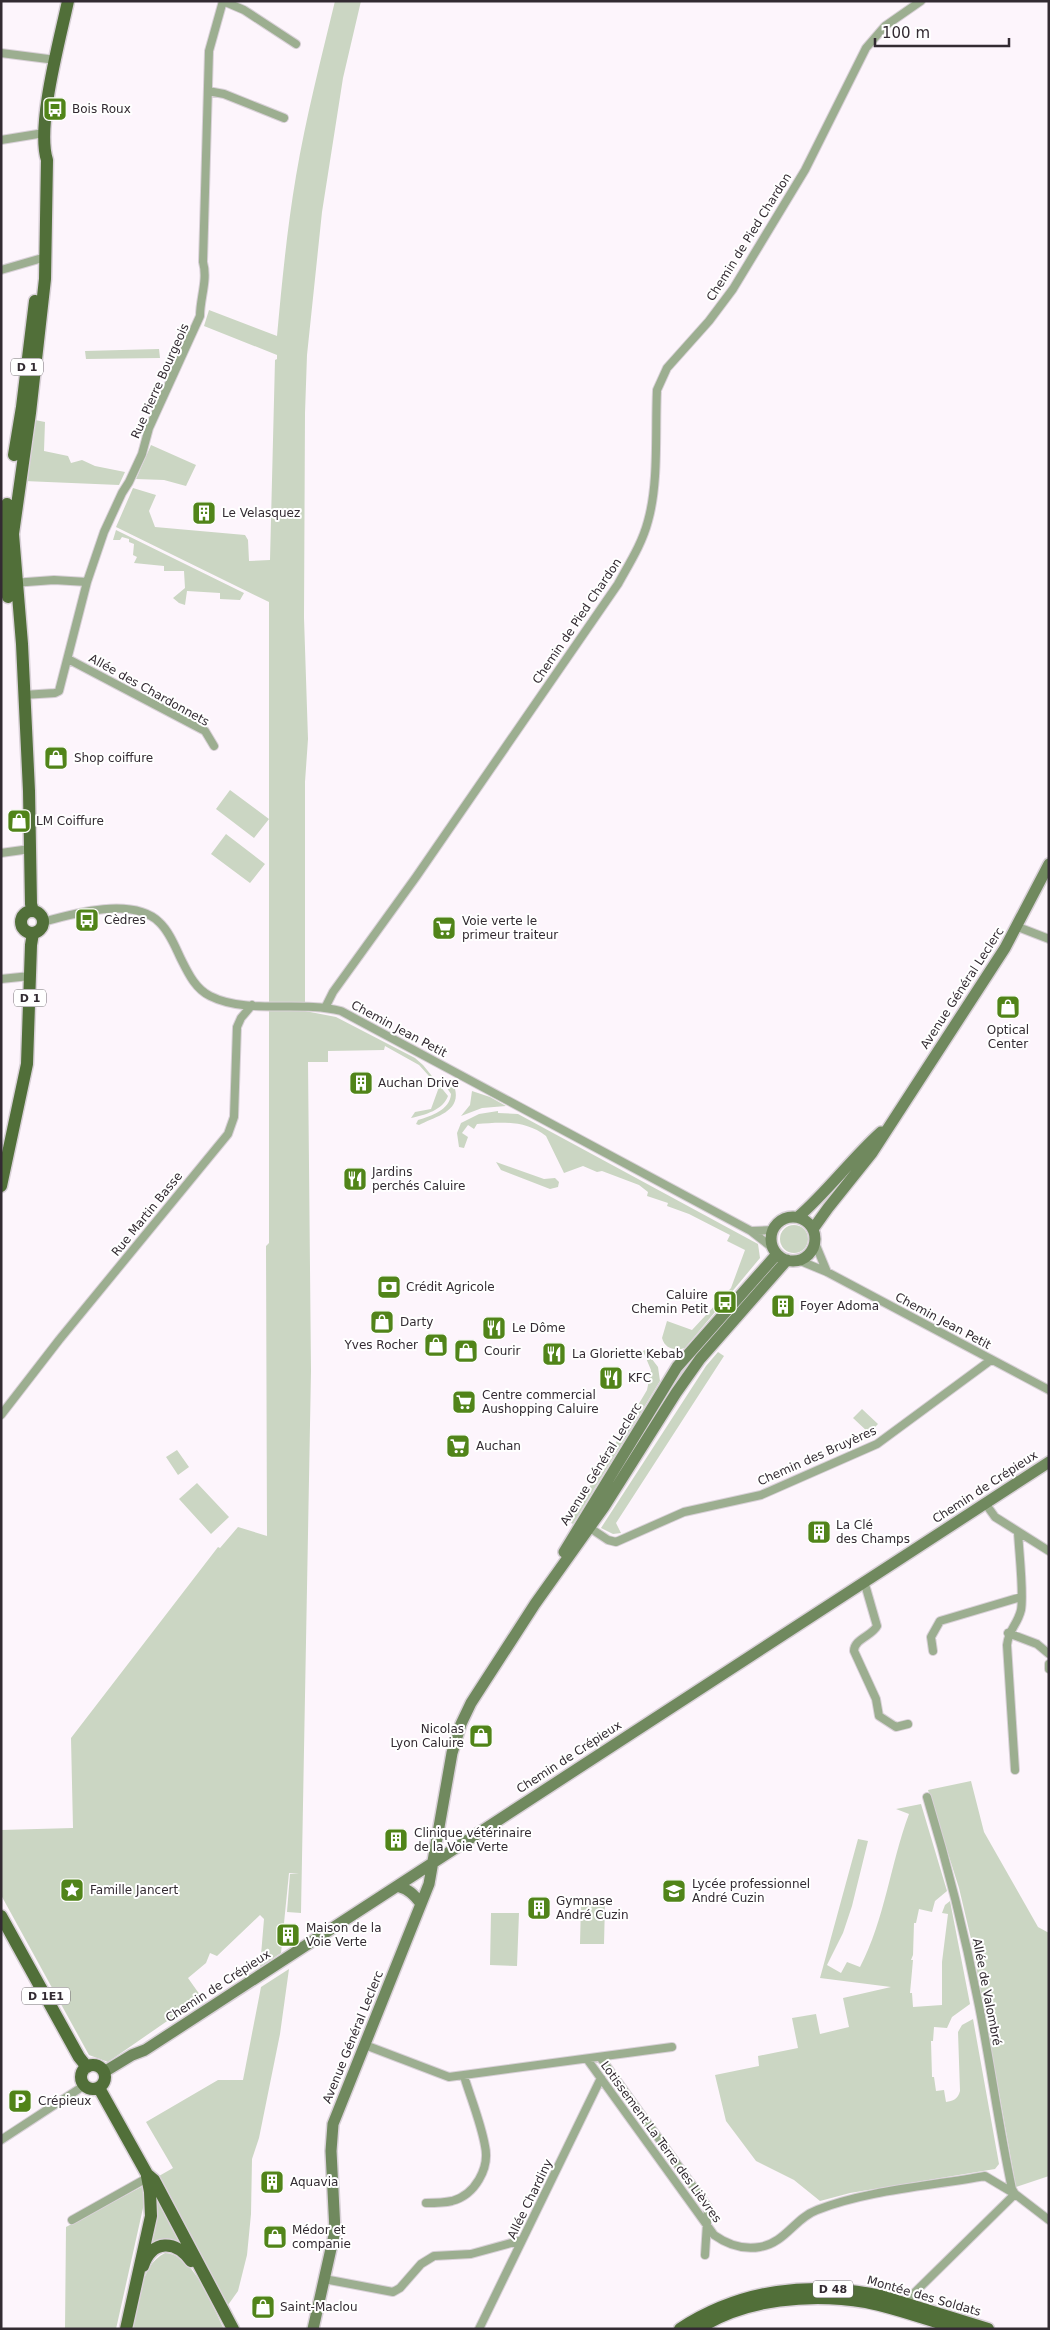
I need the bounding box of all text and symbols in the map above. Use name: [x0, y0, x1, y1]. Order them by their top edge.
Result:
scale bar: [875, 15, 1009, 47]
text: 100 m: [882, 24, 930, 42]
bus stop icon: Bois Roux: [42, 96, 68, 122]
place label: Bois Roux: [72, 102, 131, 116]
street label: Chemin de Pied Chardon: [704, 170, 794, 304]
street label: Rue Pierre Bourgeois: [128, 321, 192, 441]
road number: D 1: [11, 358, 43, 376]
building icon: Le Velasquez: [191, 500, 217, 526]
place label: Le Velasquez: [222, 506, 300, 520]
street label: Chemin de Pied Chardon: [530, 556, 624, 686]
street label: Allée des Chardonnets: [87, 651, 211, 729]
shop icon: Shop coiffure: [43, 745, 69, 771]
place label: Shop coiffure: [74, 751, 153, 765]
shop icon: LM Coiffure: [6, 808, 32, 834]
place label: LM Coiffure: [36, 814, 104, 828]
bus stop icon: Cèdres: [74, 907, 100, 933]
place label: Cèdres: [104, 913, 146, 927]
place label: Voie verte le primeur traiteur: [462, 914, 558, 942]
supermarket icon: Voie verte le primeur traiteur: [431, 915, 457, 941]
street label: Avenue Général Leclerc: [917, 925, 1007, 1051]
road number: D 1: [14, 990, 46, 1006]
shop icon: Optical Center: [995, 994, 1021, 1020]
street label: Chemin Jean Petit: [349, 998, 450, 1060]
place label: Optical Center: [987, 1023, 1029, 1051]
building icon: Auchan Drive: [348, 1070, 374, 1096]
place label: Auchan Drive: [378, 1076, 459, 1090]
place label: Jardins perchés Caluire: [371, 1165, 465, 1193]
restaurant icon: Jardins perchés Caluire: [342, 1166, 368, 1192]
street label: Rue Martin Basse: [109, 1169, 185, 1259]
bank icon: Crédit Agricole: [376, 1274, 402, 1300]
place label: Crédit Agricole: [406, 1280, 495, 1294]
place label: Caluire Chemin Petit: [631, 1288, 708, 1316]
bus stop icon: Caluire Chemin Petit: [712, 1289, 738, 1315]
street label: Chemin Jean Petit: [893, 1290, 994, 1352]
building icon: Foyer Adoma: [770, 1293, 796, 1319]
place label: Foyer Adoma: [800, 1299, 879, 1313]
shop icon: Darty: [369, 1309, 395, 1335]
place label: Darty: [400, 1315, 433, 1329]
restaurant icon: Le Dôme: [481, 1315, 507, 1341]
place label: Le Dôme: [512, 1321, 565, 1335]
shop icon: Yves Rocher: [423, 1332, 449, 1358]
place label: Yves Rocher: [343, 1338, 418, 1352]
shop icon: Courir: [453, 1338, 479, 1364]
restaurant icon: La Gloriette Kebab: [541, 1341, 567, 1367]
place label: Courir: [484, 1344, 521, 1358]
place label: La Gloriette Kebab: [572, 1347, 683, 1361]
restaurant icon: KFC: [598, 1365, 624, 1391]
place label: KFC: [628, 1371, 651, 1385]
place label: Centre commercial Aushopping Caluire: [482, 1388, 599, 1416]
supermarket icon: Centre commercial Aushopping Caluire: [451, 1389, 477, 1415]
street label: Avenue Général Leclerc: [557, 1400, 645, 1528]
street label: Chemin des Bruyères: [755, 1423, 879, 1489]
supermarket icon: Auchan: [445, 1433, 471, 1459]
place label: Auchan: [476, 1439, 521, 1453]
street label: Chemin de Crépieux: [930, 1448, 1040, 1526]
place label: La Clé des Champs: [836, 1518, 910, 1546]
building icon: La Clé des Champs: [806, 1519, 832, 1545]
street label: Chemin de Crépieux: [514, 1718, 624, 1796]
place label: Nicolas Lyon Caluire: [390, 1722, 464, 1750]
shop icon: Nicolas Lyon Caluire: [468, 1723, 494, 1749]
place label: Clinique vétérinaire de la Voie Verte: [414, 1826, 532, 1854]
building icon: Clinique vétérinaire de la Voie Verte: [383, 1827, 409, 1853]
place icon: Famille Jancert: [59, 1877, 85, 1903]
place label: Lycée professionnel André Cuzin: [692, 1877, 810, 1905]
school or university icon: Lycée professionnel André Cuzin: [661, 1878, 687, 1904]
place label: Famille Jancert: [90, 1883, 178, 1897]
place label: Gymnase André Cuzin: [556, 1894, 629, 1922]
building icon: Gymnase André Cuzin: [526, 1895, 552, 1921]
place label: Maison de la Voie Verte: [306, 1921, 382, 1949]
building icon: Maison de la Voie Verte: [275, 1922, 301, 1948]
street label: Allée de Valombré: [970, 1937, 1004, 2047]
street label: Chemin de Crépieux: [163, 1947, 273, 2025]
street label: Avenue Général Leclerc: [320, 1969, 386, 2105]
road number: D 1E1: [22, 1988, 70, 2004]
street label: Lotissement La Terre des Lièvres: [598, 2059, 724, 2225]
parking icon: Crépieux: [7, 2088, 33, 2114]
place label: Crépieux: [38, 2094, 91, 2108]
street label: Allée Chardiny: [505, 2157, 555, 2241]
building icon: Aquavia: [259, 2169, 285, 2195]
place label: Aquavia: [290, 2175, 338, 2189]
place label: Médor et companie: [292, 2223, 351, 2251]
shop icon: Médor et companie: [262, 2224, 288, 2250]
street label: Montée des Soldats: [865, 2273, 983, 2319]
road number: D 48: [813, 2280, 853, 2298]
shop icon: Saint-Maclou: [250, 2294, 276, 2320]
place label: Saint-Maclou: [280, 2300, 358, 2314]

